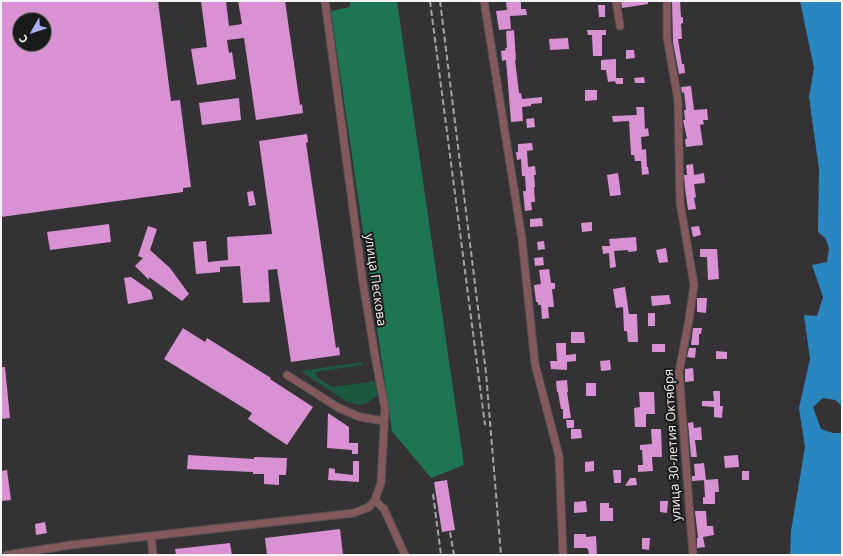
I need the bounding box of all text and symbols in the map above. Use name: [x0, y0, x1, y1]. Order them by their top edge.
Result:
north arrow: [12, 12, 52, 52]
text: С: [15, 32, 31, 47]
street label: улица Пескова: [361, 233, 389, 327]
street label: улица 30-летия Октября: [661, 368, 685, 522]

